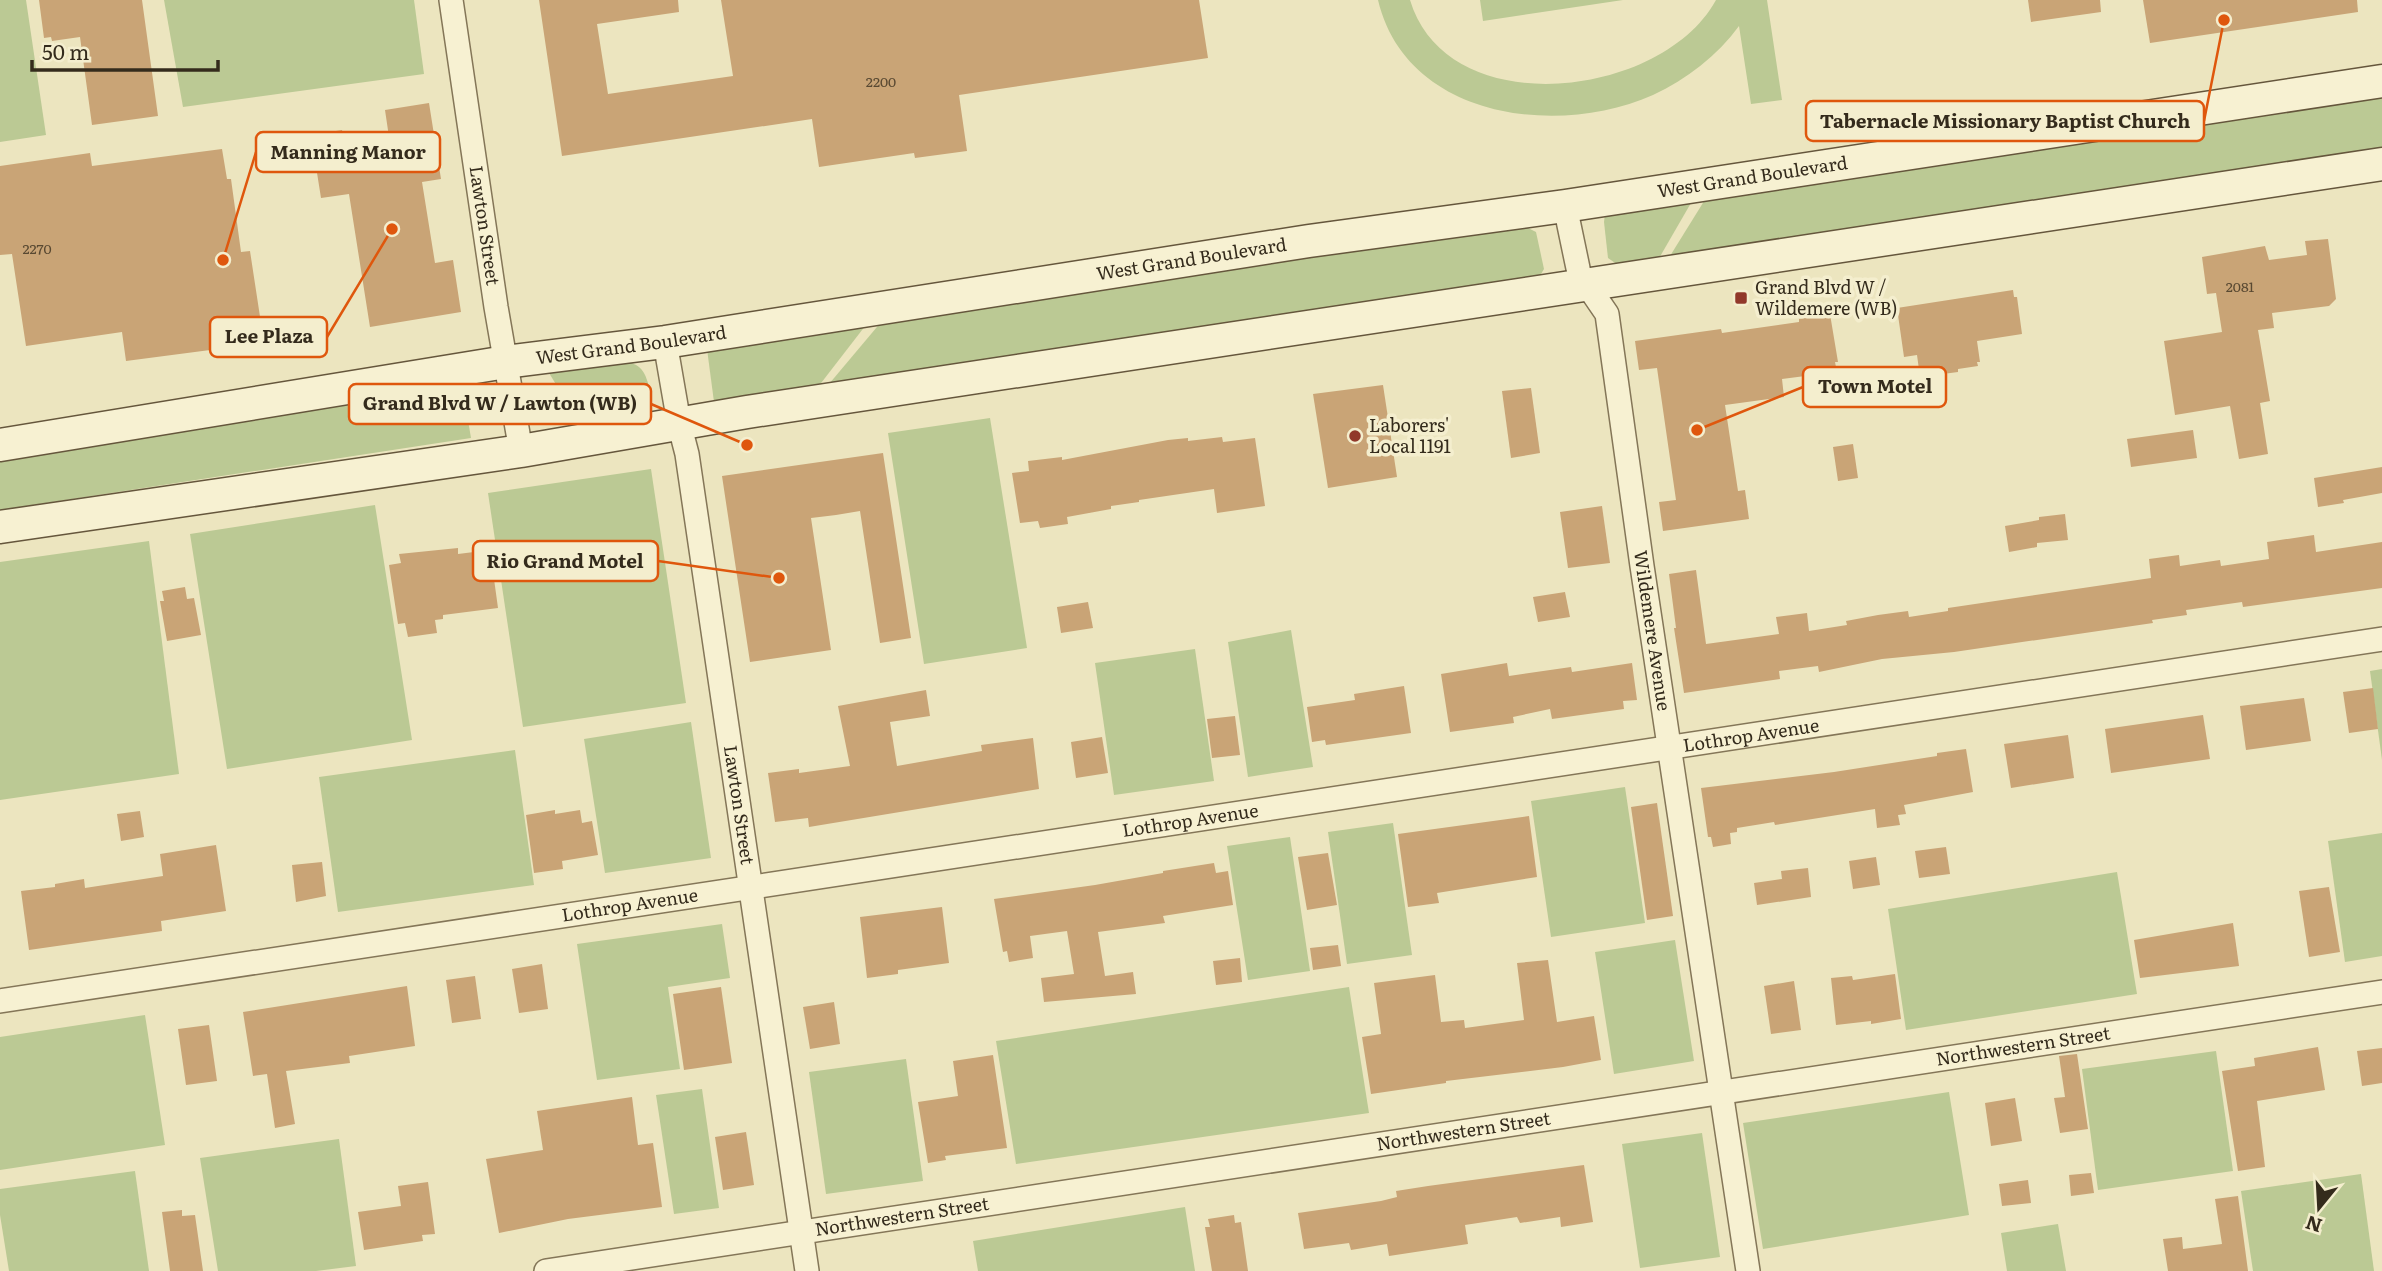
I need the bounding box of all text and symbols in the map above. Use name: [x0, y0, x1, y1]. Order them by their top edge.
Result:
scale bar: [32, 28, 217, 72]
text: 50 m: [42, 35, 89, 66]
house number: 2200: [866, 71, 896, 91]
callout: Tabernacle Missionary Baptist Church: [1806, 101, 2204, 141]
text: Tabernacle Missionary Baptist Church: [1820, 106, 2190, 134]
callout: Manning Manor: [256, 132, 440, 172]
text: Manning Manor: [270, 137, 426, 165]
street label: West Grand Boulevard: [1655, 148, 1849, 204]
street label: Lawton Street: [463, 164, 508, 288]
street label: West Grand Boulevard: [1094, 230, 1288, 286]
house number: 2270: [22, 238, 52, 258]
place label: Grand Blvd W / Wildemere (WB): [1755, 273, 1897, 321]
house number: 2081: [2226, 276, 2255, 296]
marker: Grand Blvd W / Wildemere (WB): [1733, 290, 1749, 306]
callout: Lee Plaza: [210, 317, 327, 357]
street label: West Grand Boulevard: [534, 318, 728, 370]
text: Lee Plaza: [224, 321, 314, 349]
callout: Town Motel: [1803, 367, 1946, 407]
text: Town Motel: [1818, 371, 1932, 399]
callout: Grand Blvd W / Lawton (WB): [349, 384, 651, 424]
text: Grand Blvd W / Lawton (WB): [363, 388, 637, 416]
place label: Laborers' Local 1191: [1369, 411, 1451, 459]
marker: Laborers' Local 1191: [1347, 428, 1363, 444]
callout: Rio Grand Motel: [473, 541, 658, 581]
text: Rio Grand Motel: [486, 546, 644, 574]
street label: Wildemere Avenue: [1628, 548, 1679, 713]
street label: Lothrop Avenue: [1681, 711, 1821, 758]
street label: Lawton Street: [718, 743, 762, 867]
street label: Lothrop Avenue: [1120, 796, 1260, 843]
street label: Lothrop Avenue: [560, 880, 700, 928]
street label: Northwestern Street: [1934, 1018, 2112, 1072]
street label: Northwestern Street: [1374, 1103, 1553, 1157]
north arrow: [2284, 1173, 2354, 1243]
street label: Northwestern Street: [813, 1189, 991, 1242]
text: N: [2301, 1209, 2325, 1241]

